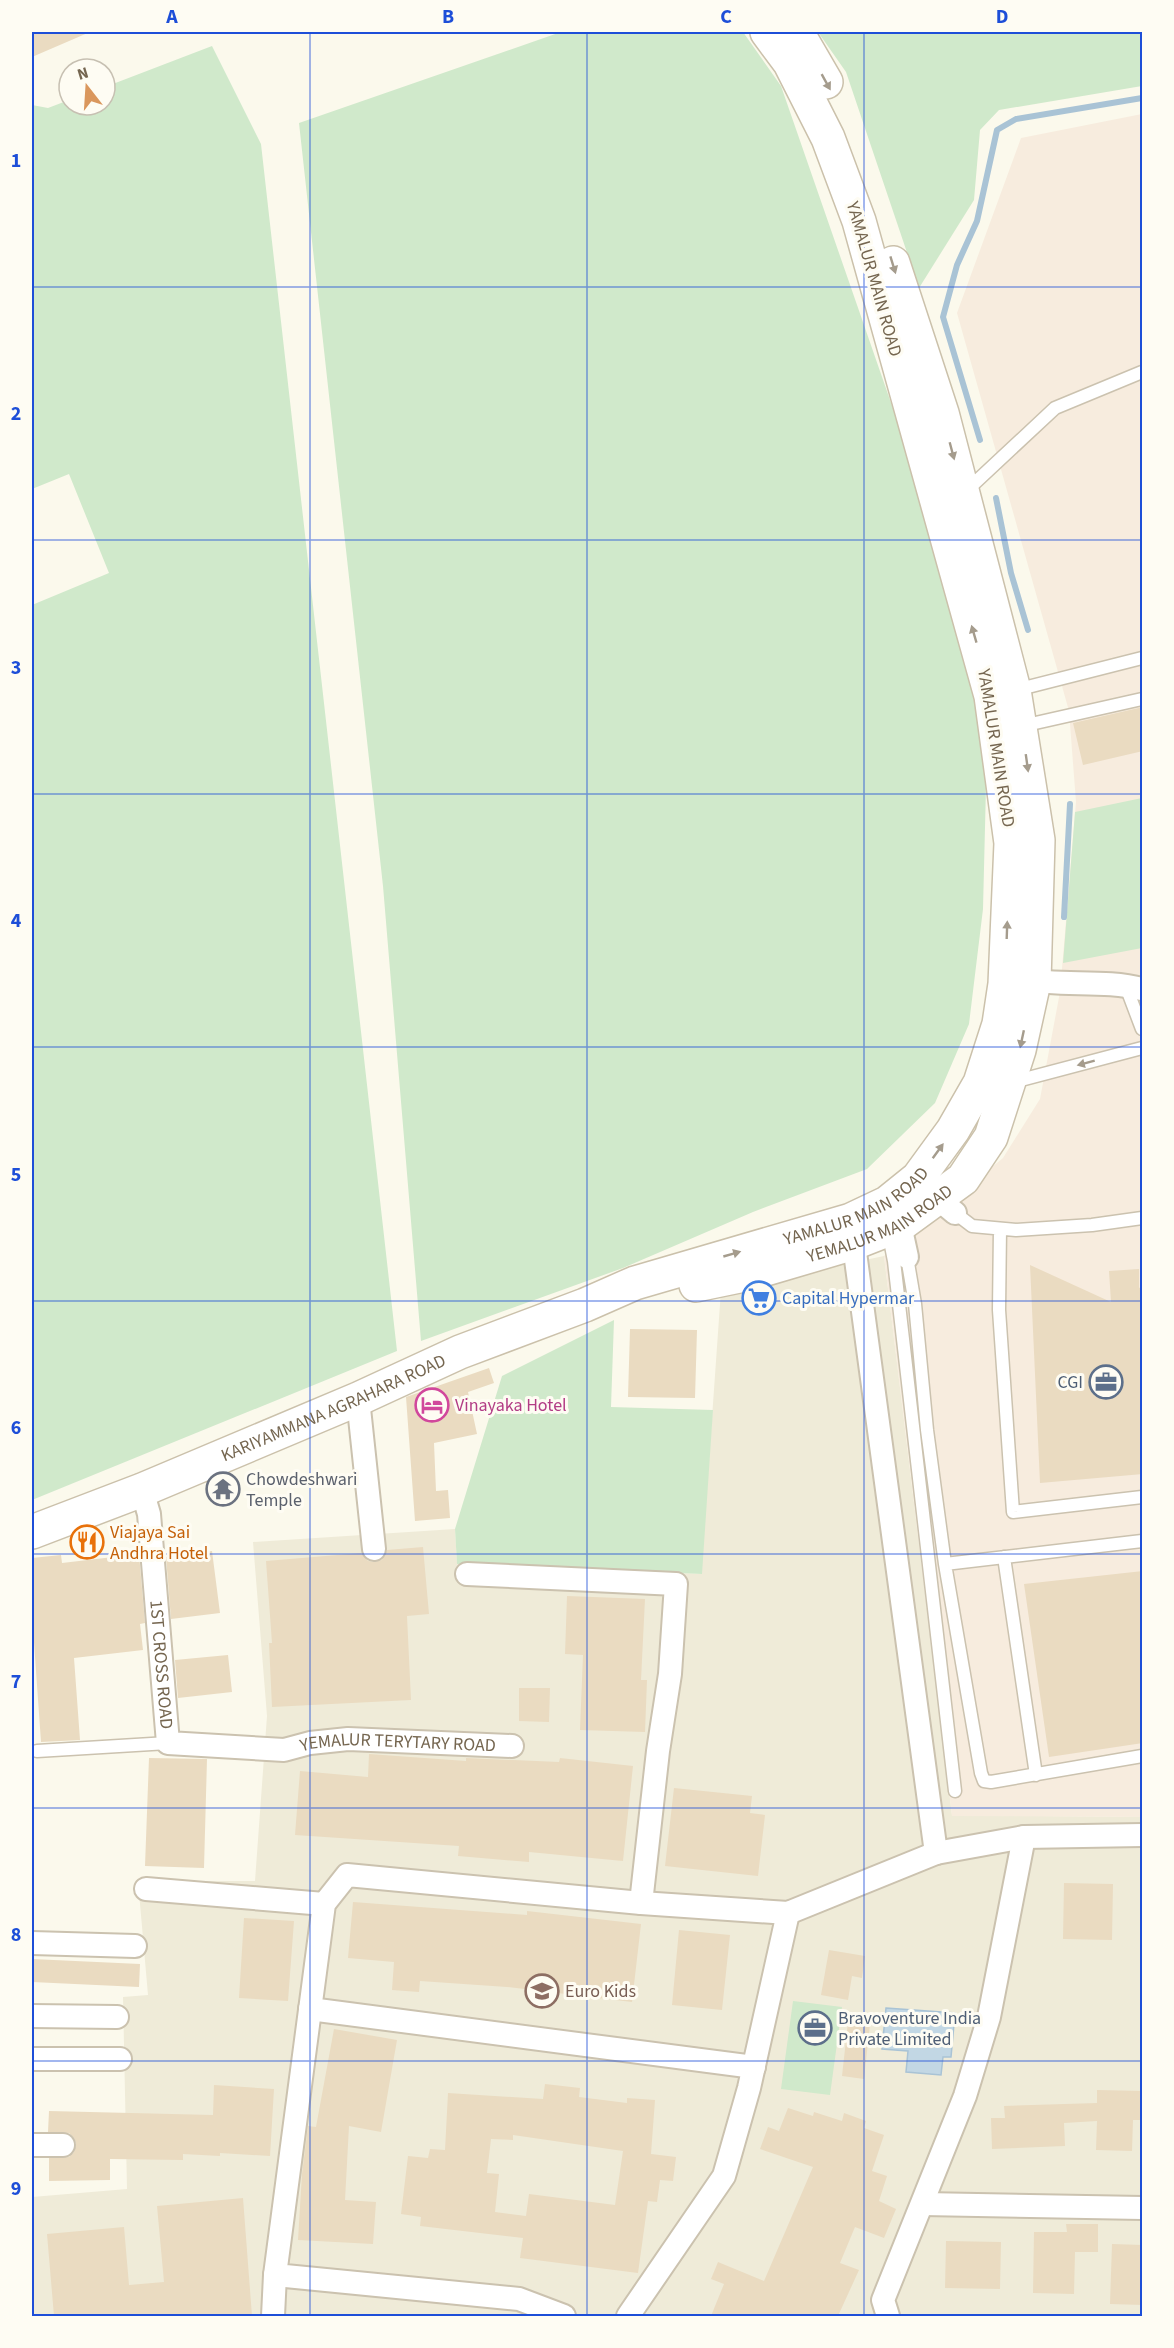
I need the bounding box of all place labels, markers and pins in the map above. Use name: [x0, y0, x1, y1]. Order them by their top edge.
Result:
supermarket icon: Capital Hypermar: [741, 1280, 777, 1316]
place label: Capital Hypermar: [782, 1286, 915, 1311]
office icon: CGI: [1088, 1364, 1124, 1400]
place label: CGI: [1057, 1370, 1083, 1395]
hotel icon: Vinayaka Hotel: [414, 1387, 450, 1423]
place label: Vinayaka Hotel: [455, 1393, 567, 1418]
place label: Chowdeshwari Temple: [246, 1467, 357, 1513]
temple icon: Chowdeshwari Temple: [205, 1471, 241, 1507]
place label: Viajaya Sai Andhra Hotel: [110, 1520, 208, 1566]
restaurant icon: Viajaya Sai Andhra Hotel: [69, 1524, 105, 1560]
school or university icon: Euro Kids: [524, 1973, 560, 2009]
place label: Euro Kids: [565, 1979, 636, 2004]
place label: Bravoventure India Private Limited: [838, 2006, 981, 2052]
office icon: Bravoventure India Private Limited: [797, 2010, 833, 2046]

